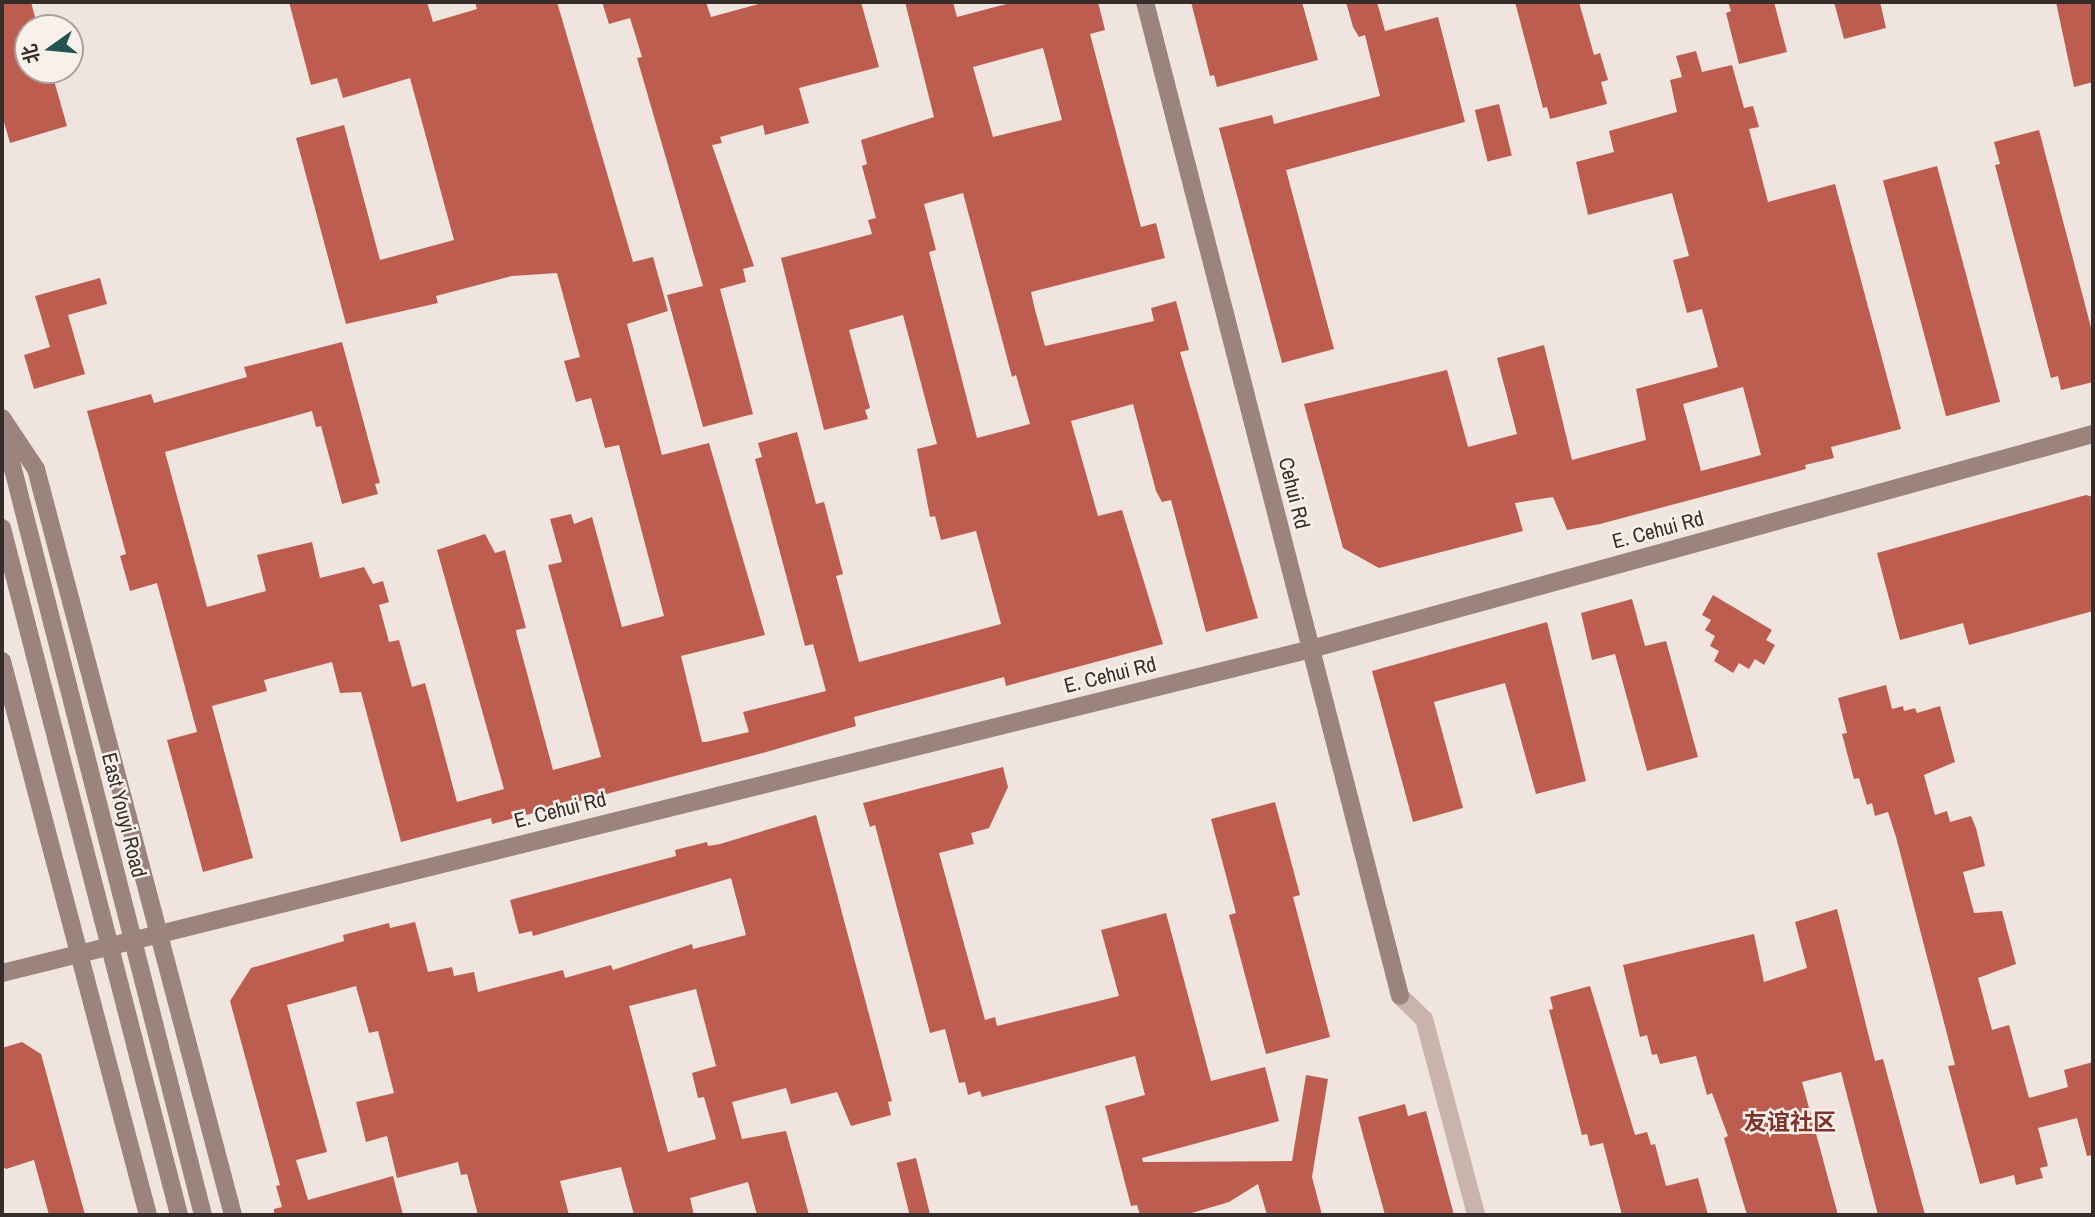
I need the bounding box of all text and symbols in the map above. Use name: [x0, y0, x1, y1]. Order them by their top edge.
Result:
north arrow: [14, 14, 84, 84]
text: 北: [16, 41, 46, 66]
street label: Cehui Rd: [1273, 455, 1315, 531]
street label: E. Cehui Rd: [1609, 506, 1707, 554]
street label: E. Cehui Rd: [1061, 651, 1159, 699]
street label: East Youyi Road: [96, 750, 152, 880]
street label: E. Cehui Rd: [511, 786, 609, 834]
district label: 友谊社区: [1744, 1108, 1836, 1136]

